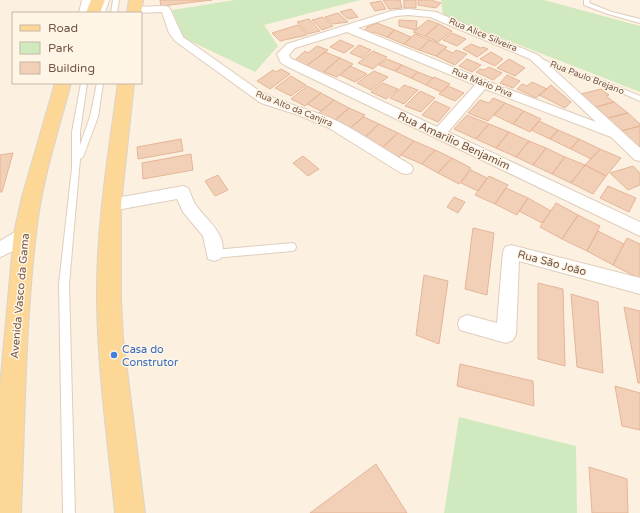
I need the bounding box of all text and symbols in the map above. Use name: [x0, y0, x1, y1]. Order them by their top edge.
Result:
legend: [12, 12, 142, 84]
street label: Rua Alice Silveira: [447, 16, 519, 54]
text: Road: [48, 21, 78, 35]
text: Park: [48, 41, 74, 55]
street label: Rua Paulo Brejano: [548, 59, 626, 97]
text: Building: [48, 61, 95, 75]
street label: Rua Mário Piva: [450, 66, 514, 100]
street label: Rua Alto da Canjira: [254, 88, 334, 130]
street label: Rua Amarilio Benjamim: [396, 109, 512, 173]
street label: Avenida Vasco da Gama: [8, 233, 32, 359]
street label: Rua São João: [516, 248, 588, 279]
place label: Casa do Construtor: [122, 343, 179, 369]
marker: Casa do Construtor: [109, 350, 119, 360]

